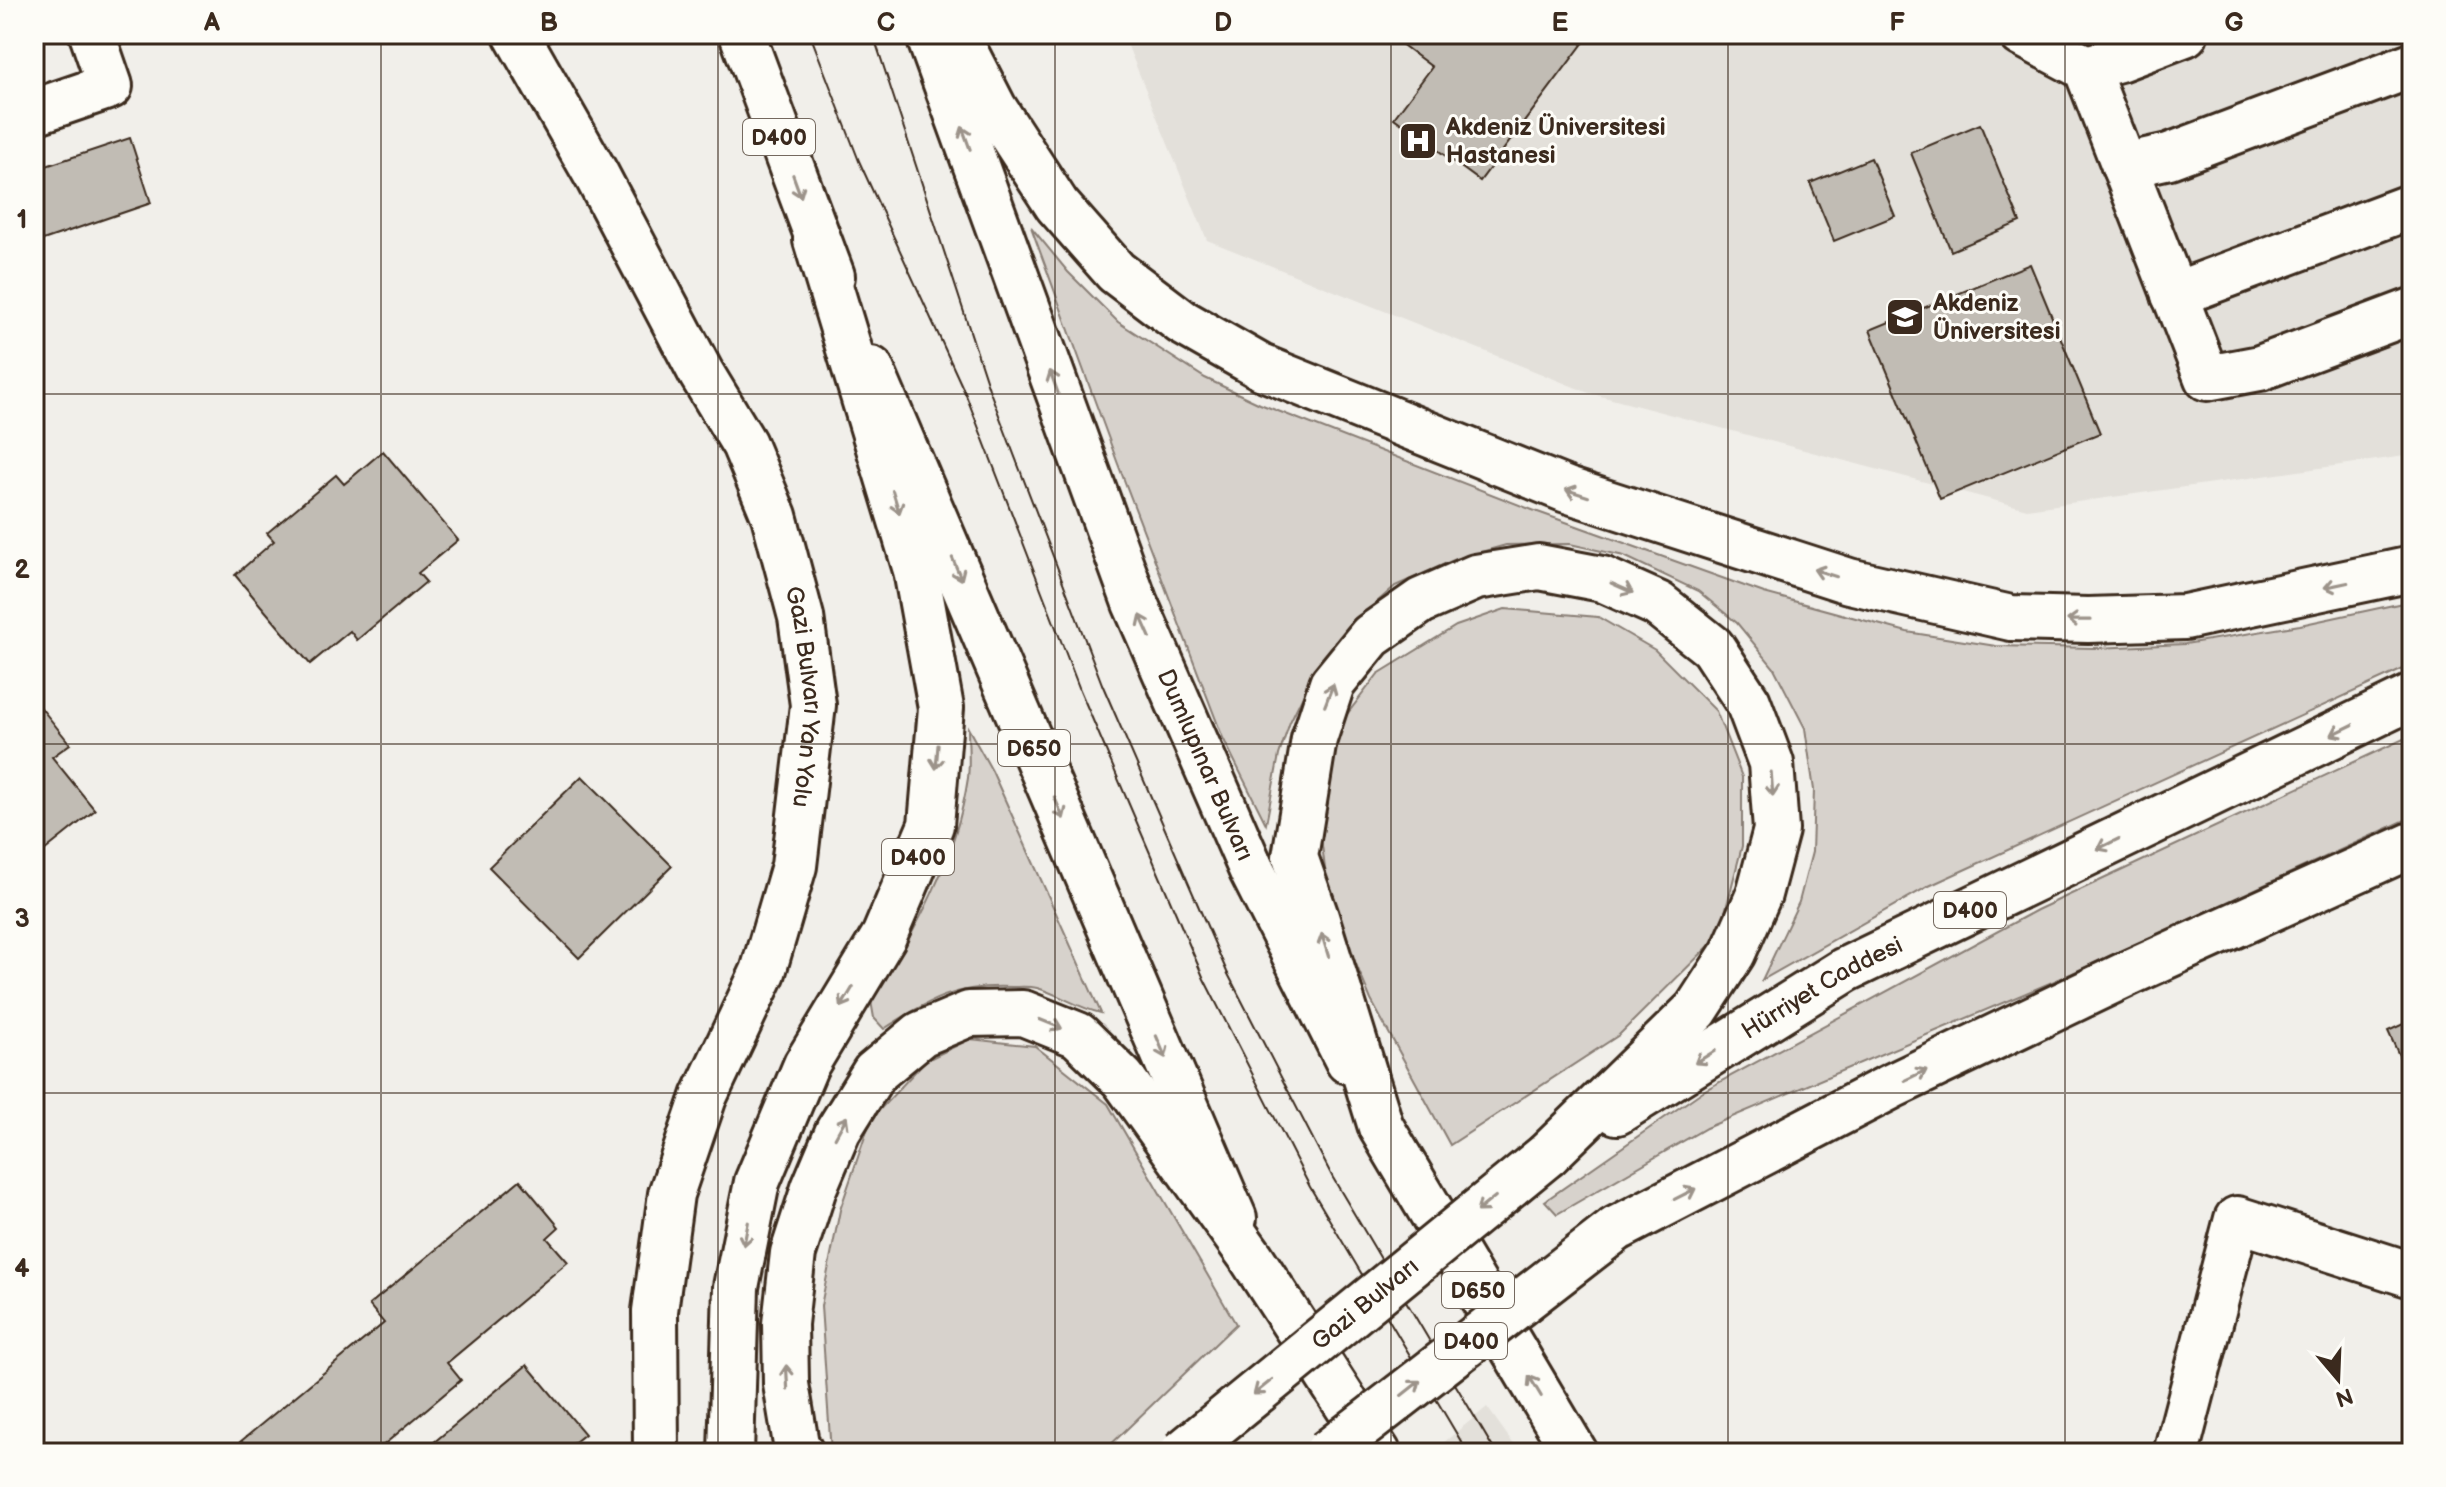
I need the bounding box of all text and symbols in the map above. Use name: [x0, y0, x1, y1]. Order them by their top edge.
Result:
text: A: [203, 8, 220, 39]
text: B: [540, 8, 558, 39]
text: C: [877, 8, 895, 39]
text: D: [1214, 8, 1232, 39]
text: E: [1552, 8, 1569, 39]
text: F: [1889, 8, 1905, 39]
text: G: [2224, 8, 2244, 39]
place label: Akdeniz Üniversitesi Hastanesi: [1445, 113, 1666, 170]
road number: D400: [743, 119, 815, 155]
hospital icon: Akdeniz Üniversitesi Hastanesi: [1397, 120, 1439, 162]
one-way arrow: [957, 126, 972, 151]
one-way arrow: [791, 173, 805, 198]
text: 1: [17, 205, 27, 236]
place label: Akdeniz Üniversitesi: [1932, 289, 2061, 346]
school or university icon: Akdeniz Üniversitesi: [1884, 296, 1926, 338]
one-way arrow: [1046, 370, 1061, 395]
one-way arrow: [1565, 484, 1590, 499]
one-way arrow: [890, 489, 904, 514]
text: 2: [14, 555, 30, 586]
one-way arrow: [950, 556, 965, 581]
one-way arrow: [1812, 565, 1837, 580]
one-way arrow: [2323, 578, 2349, 593]
one-way arrow: [1610, 581, 1634, 596]
street label: Gazi Bulvarı Yan Yolu: [778, 583, 827, 809]
one-way arrow: [2066, 612, 2093, 628]
one-way arrow: [1136, 614, 1151, 639]
street label: Dumlupınar Bulvarı: [1151, 665, 1260, 865]
one-way arrow: [1323, 683, 1337, 708]
one-way arrow: [2330, 723, 2354, 739]
road number: D650: [998, 730, 1070, 766]
one-way arrow: [929, 743, 944, 770]
one-way arrow: [1765, 770, 1780, 797]
one-way arrow: [1053, 795, 1068, 820]
one-way arrow: [2096, 836, 2120, 852]
road number: D400: [882, 839, 954, 875]
road number: D400: [1934, 892, 2006, 928]
text: 3: [14, 904, 30, 935]
street label: Hürriyet Caddesi: [1736, 930, 1907, 1046]
one-way arrow: [1317, 933, 1332, 959]
one-way arrow: [839, 985, 855, 1008]
one-way arrow: [1038, 1018, 1063, 1032]
one-way arrow: [1155, 1034, 1170, 1059]
one-way arrow: [1694, 1049, 1717, 1065]
one-way arrow: [1904, 1067, 1928, 1082]
one-way arrow: [834, 1115, 849, 1139]
one-way arrow: [1672, 1185, 1696, 1201]
one-way arrow: [1476, 1195, 1497, 1213]
one-way arrow: [738, 1221, 753, 1246]
street label: Gazi Bulvarı: [1306, 1252, 1424, 1356]
text: 4: [14, 1254, 30, 1285]
road number: D650: [1442, 1272, 1514, 1308]
road number: D400: [1435, 1323, 1507, 1359]
north arrow: [2298, 1339, 2378, 1419]
one-way arrow: [779, 1364, 794, 1391]
one-way arrow: [1527, 1375, 1543, 1398]
one-way arrow: [1253, 1378, 1274, 1395]
one-way arrow: [1400, 1380, 1421, 1397]
text: N: [2332, 1381, 2356, 1412]

